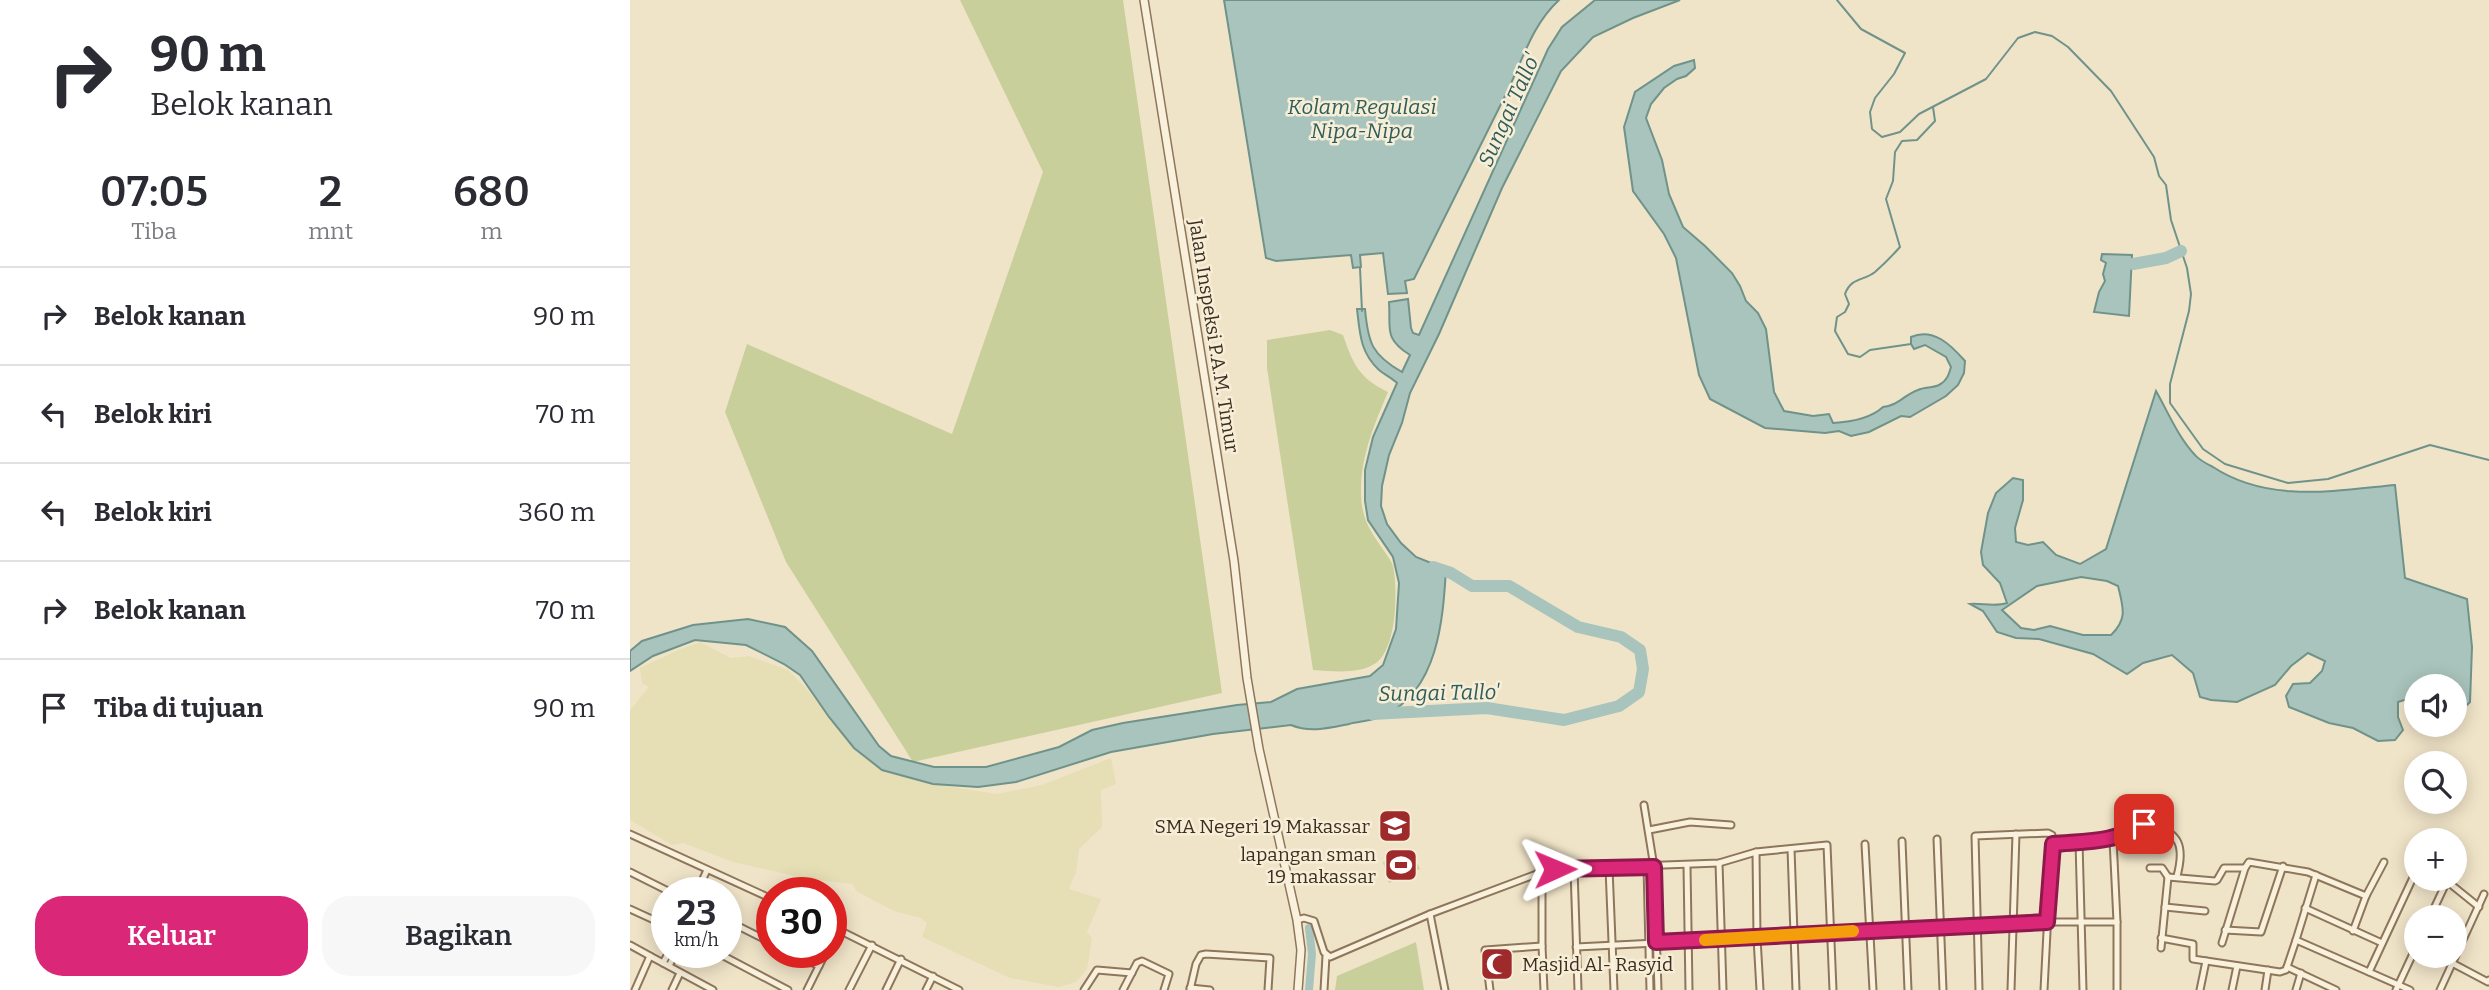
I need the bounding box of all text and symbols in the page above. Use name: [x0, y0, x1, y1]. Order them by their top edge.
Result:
text: 90 m: [150, 25, 266, 84]
icon: right: [35, 28, 126, 119]
water label: Sungai Tallo': [1472, 49, 1546, 171]
text: Belok kanan: [150, 85, 333, 123]
water label: Kolam Regulasi Nipa-Nipa: [1288, 94, 1436, 144]
text: 07:05: [100, 167, 208, 217]
text: 2: [319, 167, 342, 217]
text: 680: [453, 167, 530, 217]
text: Tiba: [131, 217, 177, 245]
text: mnt: [308, 217, 353, 245]
text: m: [481, 217, 502, 245]
street label: Jalan Inspeksi P.A.M. Timur: [1184, 217, 1244, 455]
icon: right: [35, 297, 73, 335]
text: Belok kanan: [94, 301, 246, 332]
text: 90 m: [533, 301, 595, 332]
icon: left: [35, 395, 73, 433]
text: Belok kiri: [94, 399, 212, 430]
text: 70 m: [536, 399, 595, 430]
icon: left: [35, 493, 73, 531]
text: Belok kiri: [94, 497, 212, 528]
text: 360 m: [518, 497, 595, 528]
icon: right: [35, 591, 73, 629]
text: Belok kanan: [94, 595, 246, 626]
text: 70 m: [536, 595, 595, 626]
map controls: [2404, 674, 2467, 968]
button: sound: [2404, 674, 2467, 737]
water label: Sungai Tallo': [1378, 679, 1500, 707]
icon: arrive: [35, 689, 73, 727]
text: Tiba di tujuan: [94, 693, 263, 724]
text: 90 m: [533, 693, 595, 724]
button: search: [2404, 751, 2467, 814]
pin: [2114, 794, 2174, 854]
icon: arrive: [2125, 805, 2163, 843]
school or university icon: SMA Negeri 19 Makassar: [1376, 807, 1414, 845]
place label: SMA Negeri 19 Makassar: [1154, 815, 1371, 838]
button: +: [2404, 828, 2467, 891]
position arrow: [1518, 832, 1592, 906]
place label: lapangan sman 19 makassar: [1240, 843, 1377, 888]
sports icon: lapangan sman 19 makassar: [1382, 846, 1420, 884]
speed limit sign: 30: [756, 877, 847, 968]
text: 23: [677, 892, 716, 934]
button: Keluar: [35, 896, 308, 976]
button: Bagikan: [322, 896, 595, 976]
button: −: [2404, 905, 2467, 968]
text: km/h: [674, 929, 719, 951]
mosque icon: Masjid Al- Rasyid: [1478, 945, 1516, 983]
place label: Masjid Al- Rasyid: [1522, 953, 1673, 976]

